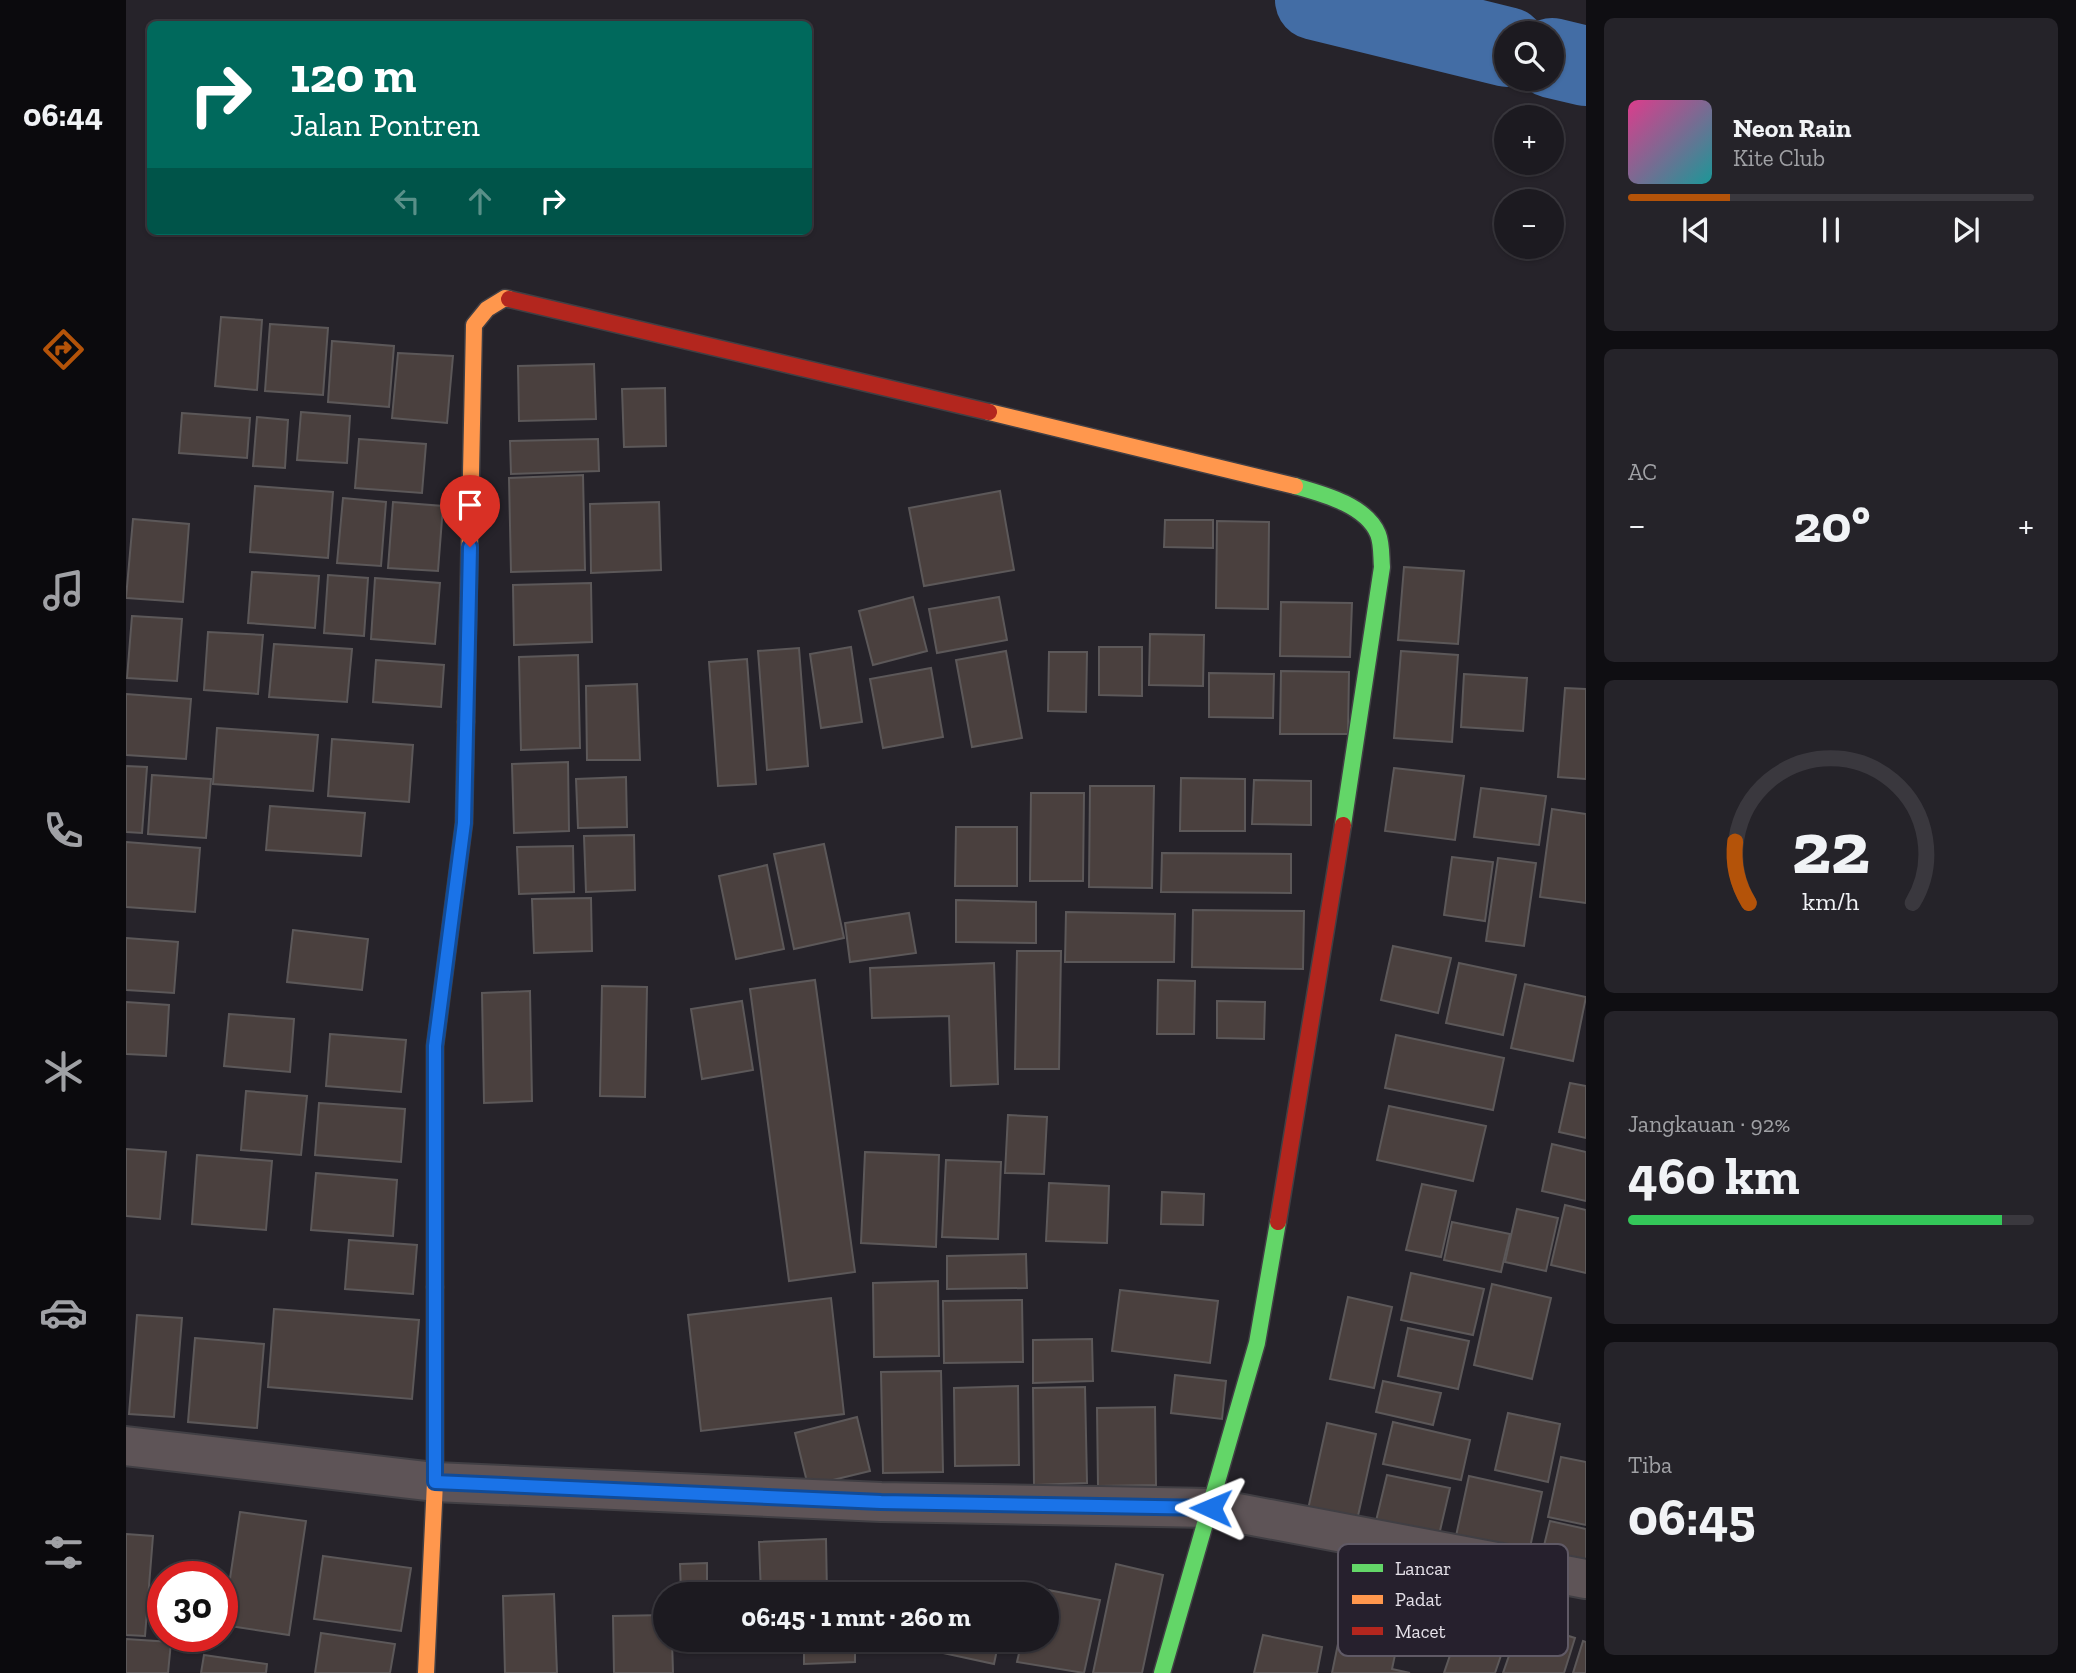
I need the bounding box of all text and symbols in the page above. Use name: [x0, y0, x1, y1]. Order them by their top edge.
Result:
map controls: [1494, 21, 1564, 259]
button: search: [1494, 21, 1564, 91]
text: 120 m: [290, 46, 416, 105]
icon: right: [175, 49, 266, 140]
text: 06:44: [23, 96, 103, 134]
button: +: [1494, 105, 1564, 175]
text: Jalan Pontren: [290, 106, 480, 144]
text: Neon Rain: [1733, 112, 1851, 144]
text: Kite Club: [1733, 144, 1825, 172]
icon: left: [388, 182, 426, 220]
icon: ahead: [461, 182, 499, 220]
icon: right: [534, 182, 572, 220]
button: −: [1494, 189, 1564, 259]
icon: previous: [1677, 211, 1715, 249]
icon: pause: [1812, 211, 1850, 249]
icon: next: [1947, 211, 1985, 249]
icon: directions: [39, 325, 88, 374]
text: AC: [1628, 458, 1657, 486]
pin: [440, 475, 500, 547]
icon: arrive: [451, 486, 489, 524]
text: 20°: [1794, 493, 1870, 555]
text: −: [1628, 502, 1646, 548]
text: +: [2018, 502, 2034, 548]
icon: music: [39, 566, 88, 615]
text: 22: [1792, 804, 1870, 892]
icon: phone: [39, 806, 88, 855]
text: km/h: [1802, 885, 1860, 915]
icon: climate: [39, 1047, 88, 1096]
text: Jangkauan · 92%: [1628, 1110, 1790, 1138]
text: 460 km: [1628, 1145, 1800, 1207]
icon: car: [39, 1288, 88, 1337]
text: Tiba: [1628, 1451, 1672, 1479]
position arrow: [1174, 1471, 1248, 1545]
text: 06:45: [1628, 1486, 1756, 1548]
icon: filters: [39, 1528, 88, 1577]
legend: [1338, 1544, 1568, 1656]
text: Lancar: [1395, 1557, 1451, 1580]
speed limit sign: 30: [147, 1561, 238, 1652]
text: Padat: [1395, 1588, 1442, 1611]
text: 06:45 · 1 mnt · 260 m: [741, 1601, 971, 1633]
text: Macet: [1395, 1620, 1446, 1643]

